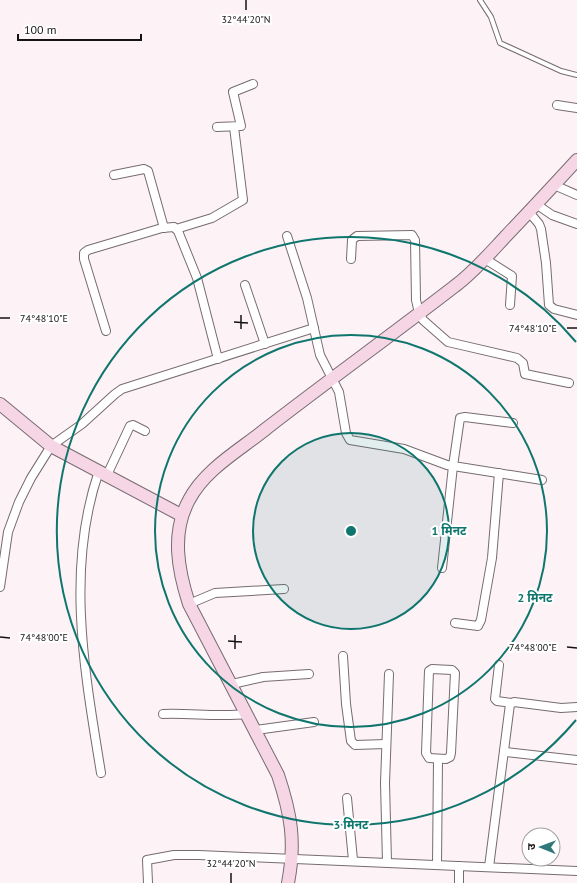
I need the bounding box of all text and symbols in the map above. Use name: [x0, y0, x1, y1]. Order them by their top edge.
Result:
text: 32°44'20"N: [221, 13, 271, 26]
scale bar: [18, 16, 141, 42]
text: 100 m: [24, 22, 57, 37]
text: 74°48'10"E: [20, 312, 68, 325]
text: 74°48'10"E: [509, 322, 557, 335]
text: 1 मिनट: [431, 523, 467, 538]
centre of rings: [344, 524, 358, 538]
text: 2 मिनट: [517, 590, 553, 605]
text: 74°48'00"E: [20, 631, 68, 644]
text: 74°48'00"E: [509, 641, 557, 654]
text: 3 मिनट: [333, 817, 369, 832]
north arrow: [521, 827, 561, 867]
text: उ: [524, 843, 538, 850]
text: 32°44'20"N: [206, 857, 256, 870]

